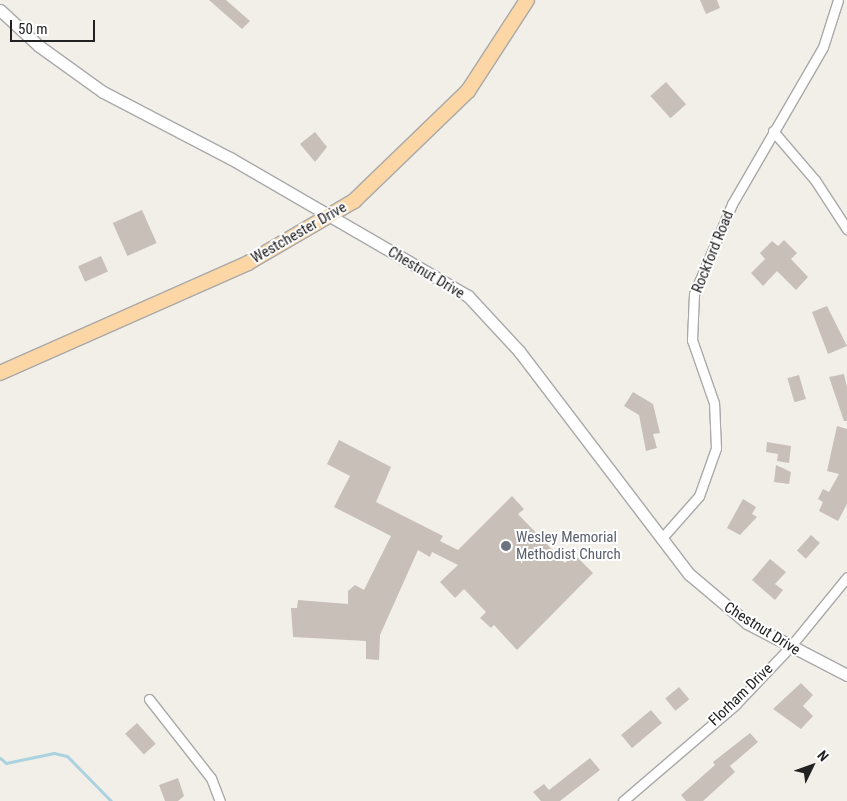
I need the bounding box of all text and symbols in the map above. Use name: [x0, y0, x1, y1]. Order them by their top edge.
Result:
scale bar: [12, 10, 98, 42]
text: 50 m: [18, 20, 48, 38]
street label: Westchester Drive: [248, 198, 350, 268]
street label: Rockford Road: [688, 208, 738, 296]
street label: Chestnut Drive: [384, 243, 468, 303]
place label: Wesley Memorial Methodist Church: [516, 528, 621, 563]
marker: Wesley Memorial Methodist Church: [500, 540, 512, 552]
street label: Chestnut Drive: [721, 598, 803, 660]
street label: Florham Drive: [705, 660, 777, 730]
north arrow: [787, 741, 837, 791]
text: N: [814, 747, 832, 764]

